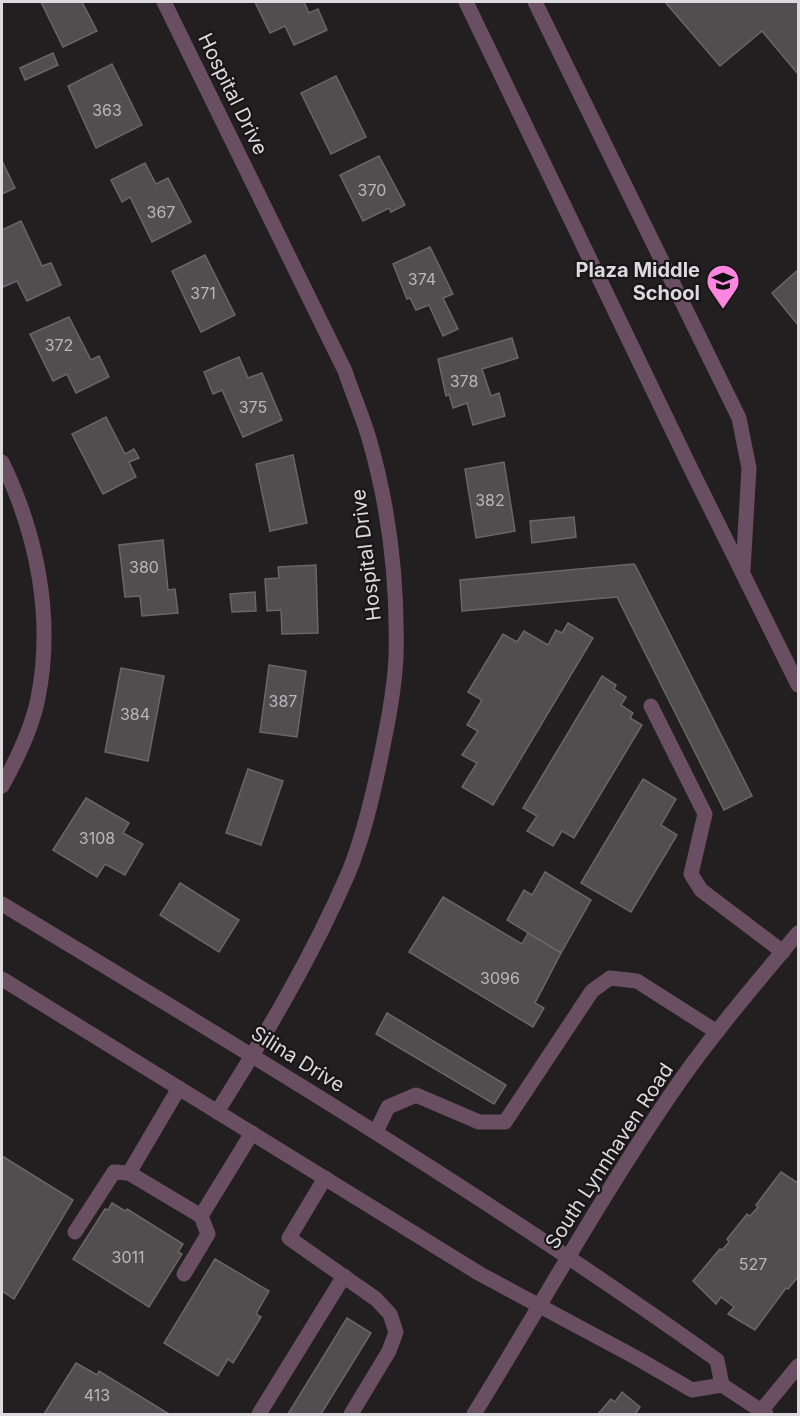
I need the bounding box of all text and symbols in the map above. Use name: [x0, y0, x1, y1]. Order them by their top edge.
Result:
street label: Hospital Drive: [193, 29, 273, 159]
house number: 363: [92, 100, 122, 120]
house number: 370: [358, 180, 386, 200]
house number: 367: [147, 202, 175, 222]
place label: Plaza Middle School: [576, 258, 700, 305]
school or university icon: Plaza Middle School: [705, 263, 741, 310]
house number: 374: [408, 269, 436, 289]
house number: 371: [190, 283, 216, 303]
house number: 372: [45, 335, 73, 355]
house number: 378: [450, 371, 478, 391]
house number: 375: [239, 397, 267, 417]
street label: Hospital Drive: [346, 488, 386, 622]
house number: 382: [475, 490, 505, 510]
house number: 380: [129, 557, 159, 577]
house number: 387: [269, 691, 297, 711]
house number: 384: [120, 704, 150, 724]
house number: 3108: [79, 828, 115, 848]
house number: 3096: [480, 968, 520, 988]
street label: Silina Drive: [247, 1021, 349, 1097]
street label: South Lynnhaven Road: [540, 1059, 678, 1253]
house number: 3011: [112, 1247, 145, 1267]
house number: 527: [739, 1254, 767, 1274]
house number: 413: [84, 1385, 110, 1405]

